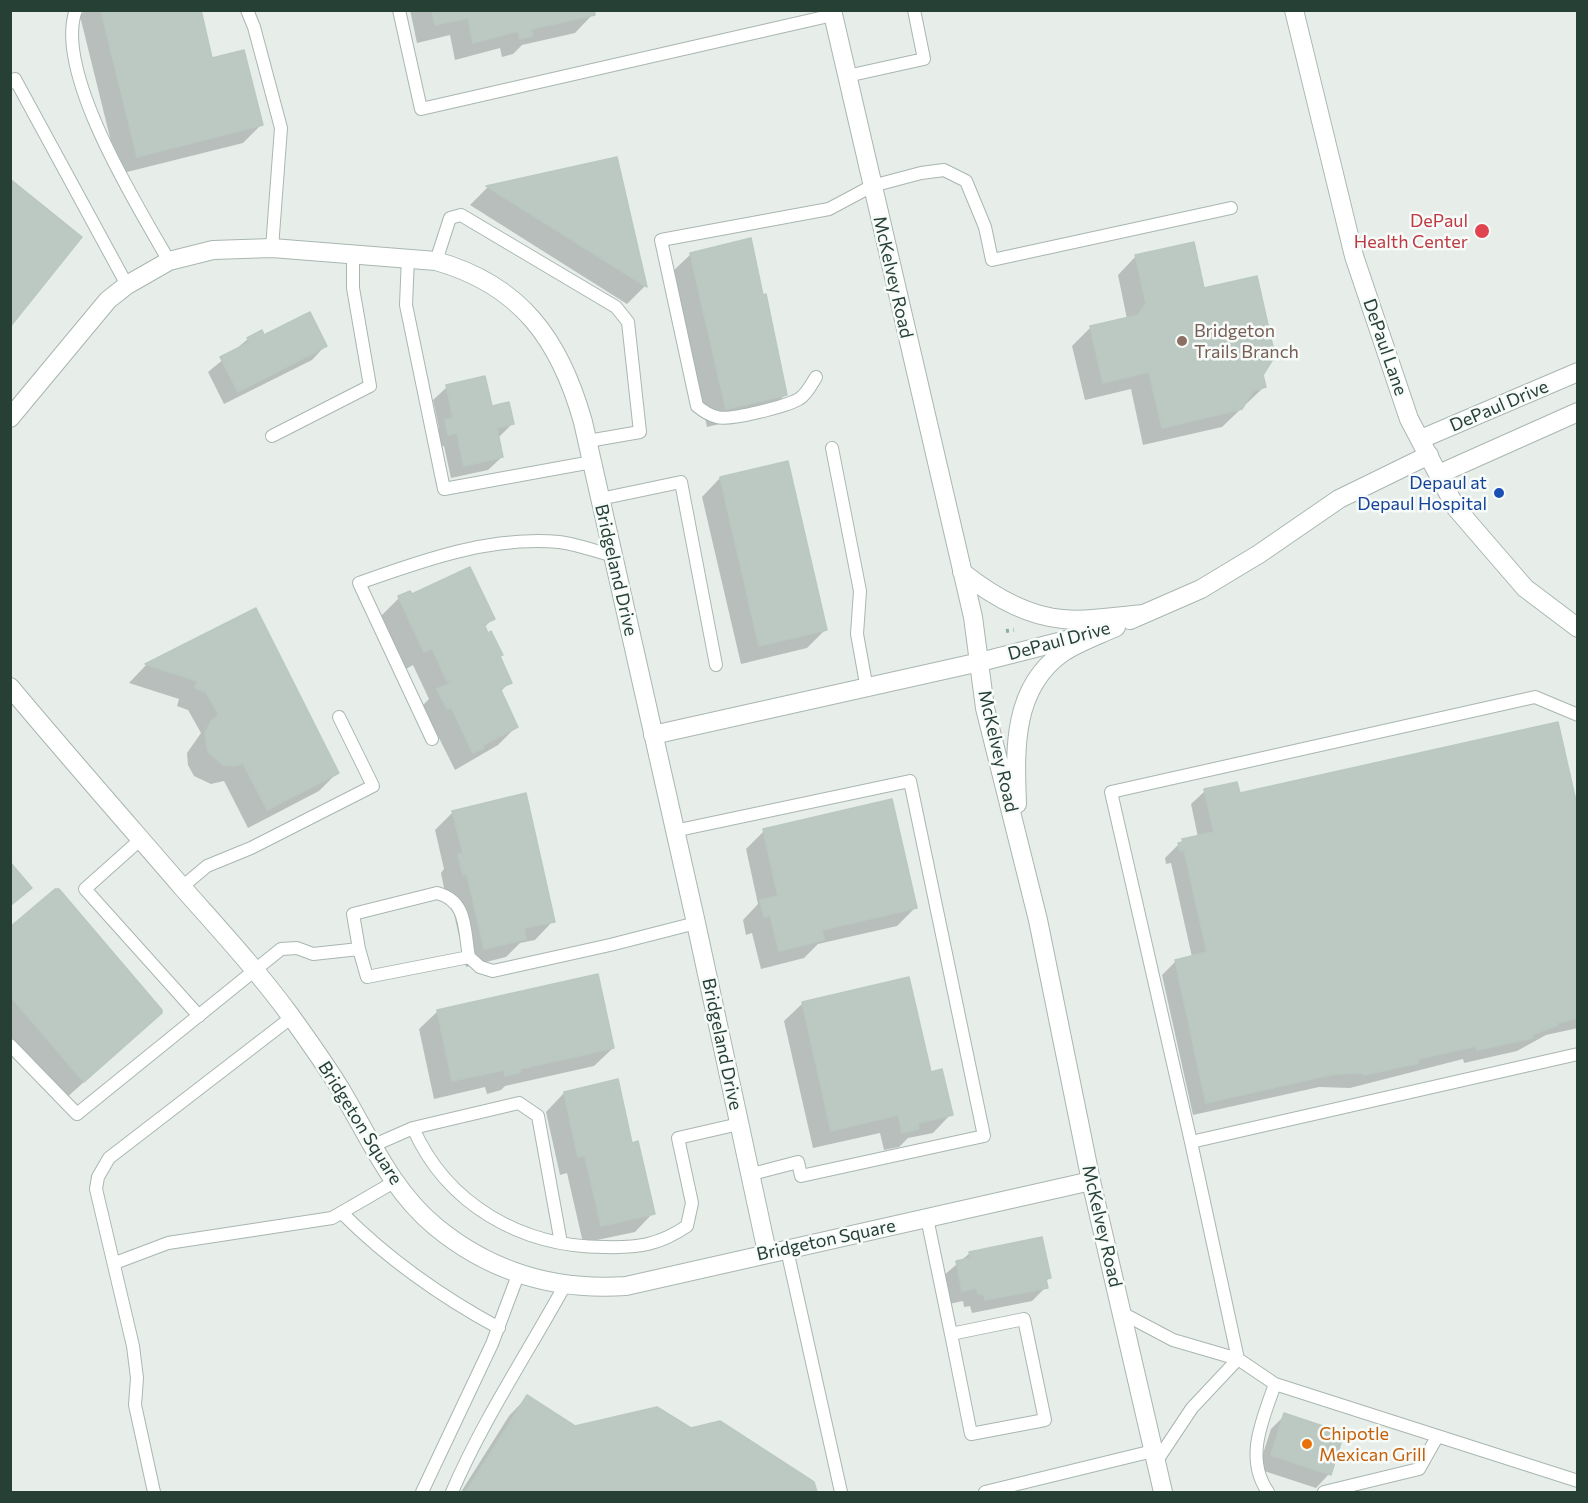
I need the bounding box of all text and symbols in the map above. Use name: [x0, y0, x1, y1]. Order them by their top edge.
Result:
place label: DePaul Health Center: [1354, 210, 1468, 252]
street label: McKelvey Road: [868, 214, 918, 340]
marker: DePaul Health Center: [1473, 222, 1491, 240]
street label: DePaul Lane: [1358, 296, 1412, 398]
place label: Bridgeton Trails Branch: [1194, 320, 1299, 362]
marker: Bridgeton Trails Branch: [1175, 334, 1189, 348]
street label: DePaul Drive: [1446, 376, 1552, 436]
place label: Depaul at Depaul Hospital: [1357, 472, 1487, 514]
marker: Depaul at Depaul Hospital: [1492, 486, 1506, 500]
street label: Bridgeland Drive: [590, 502, 642, 638]
street label: DePaul Drive: [1005, 617, 1113, 665]
street label: McKelvey Road: [973, 688, 1023, 814]
street label: Bridgeland Drive: [697, 976, 747, 1112]
street label: Bridgeton Square: [313, 1057, 407, 1189]
street label: McKelvey Road: [1077, 1163, 1127, 1289]
street label: Bridgeton Square: [755, 1215, 897, 1265]
place label: Chipotle Mexican Grill: [1319, 1423, 1426, 1466]
marker: Chipotle Mexican Grill: [1300, 1437, 1314, 1451]

